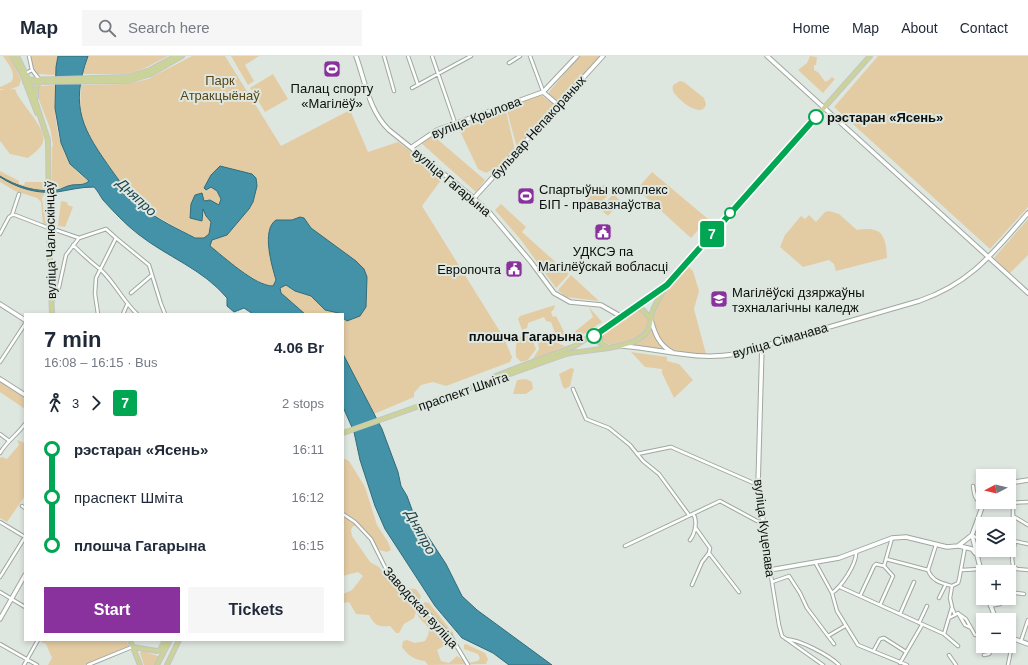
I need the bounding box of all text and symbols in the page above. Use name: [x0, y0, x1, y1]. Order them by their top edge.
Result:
search box: [82, 10, 362, 46]
text: Map: [20, 17, 58, 38]
icon: search: [96, 17, 118, 39]
text: Search here: [128, 19, 210, 36]
text: Home: [793, 20, 830, 36]
text: Map: [852, 20, 879, 36]
text: About: [901, 20, 938, 36]
text: Contact: [960, 20, 1008, 36]
sports icon: Палац спорту «Магілёў»: [322, 59, 342, 79]
street label: бульвар Непакораных: [488, 72, 589, 182]
park label: Парк Атракцыёнаў: [180, 73, 260, 103]
place label: Палац спорту «Магілёў»: [291, 81, 374, 111]
street label: вуліца Крылова: [429, 93, 524, 141]
marker: рэстаран «Ясень»: [808, 109, 824, 125]
place label: рэстаран «Ясень»: [827, 110, 943, 125]
street label: вуліца Гагарына: [409, 145, 495, 220]
water label: Дняпро: [112, 173, 160, 219]
street label: вуліца Чалюскінцаў: [42, 180, 59, 299]
place label: Спартыўны комплекс БІП - правазнаўства: [539, 182, 668, 212]
sports icon: Спартыўны комплекс БІП - правазнаўства: [516, 186, 536, 206]
unlabelled marker: [724, 207, 736, 219]
line badge: 7: [699, 221, 725, 247]
public building icon: УДКСЭ па Магілёўскай вобласці: [593, 222, 613, 242]
text: 7: [708, 226, 716, 242]
place label: УДКСЭ па Магілёўскай вобласці: [538, 244, 668, 274]
public building icon: Европочта: [504, 259, 524, 279]
place label: Европочта: [437, 262, 502, 277]
place label: Магілёўскі дзяржаўны тэхналагічны каледж: [732, 285, 865, 315]
school or university icon: Магілёўскі дзяржаўны тэхналагічны каледж: [709, 289, 729, 309]
street label: вуліца Сіманава: [731, 319, 830, 361]
text: 7 min: [44, 327, 101, 352]
marker: плошча Гагарына: [586, 328, 602, 344]
place label: плошча Гагарына: [469, 329, 584, 344]
text: 4.06 Br: [274, 339, 324, 356]
text: 16:08 – 16:15 · Bus: [44, 355, 157, 370]
street label: праспект Шміта: [416, 369, 511, 414]
icon: walk: [44, 392, 66, 414]
icon: forward: [85, 392, 107, 414]
text: 7: [121, 395, 129, 411]
text: 3: [72, 396, 79, 411]
text: 2 stops: [282, 396, 324, 411]
text: рэстаран «Ясень»: [74, 441, 208, 458]
text: 16:11: [292, 442, 324, 457]
north arrow: [976, 469, 1016, 509]
map controls: [976, 469, 1016, 653]
street label: вуліца Куцепава: [751, 478, 778, 579]
text: праспект Шміта: [74, 489, 183, 506]
text: 16:12: [291, 490, 324, 505]
water label: Дняпро: [402, 505, 440, 557]
button: layers: [976, 517, 1016, 557]
text: плошча Гагарына: [74, 537, 206, 554]
text: 16:15: [291, 538, 324, 553]
street label: Заводская вуліца: [380, 563, 462, 652]
button: +: [976, 565, 1016, 605]
button: Start: [44, 587, 180, 633]
button: Tickets: [188, 587, 324, 633]
button: −: [976, 613, 1016, 653]

